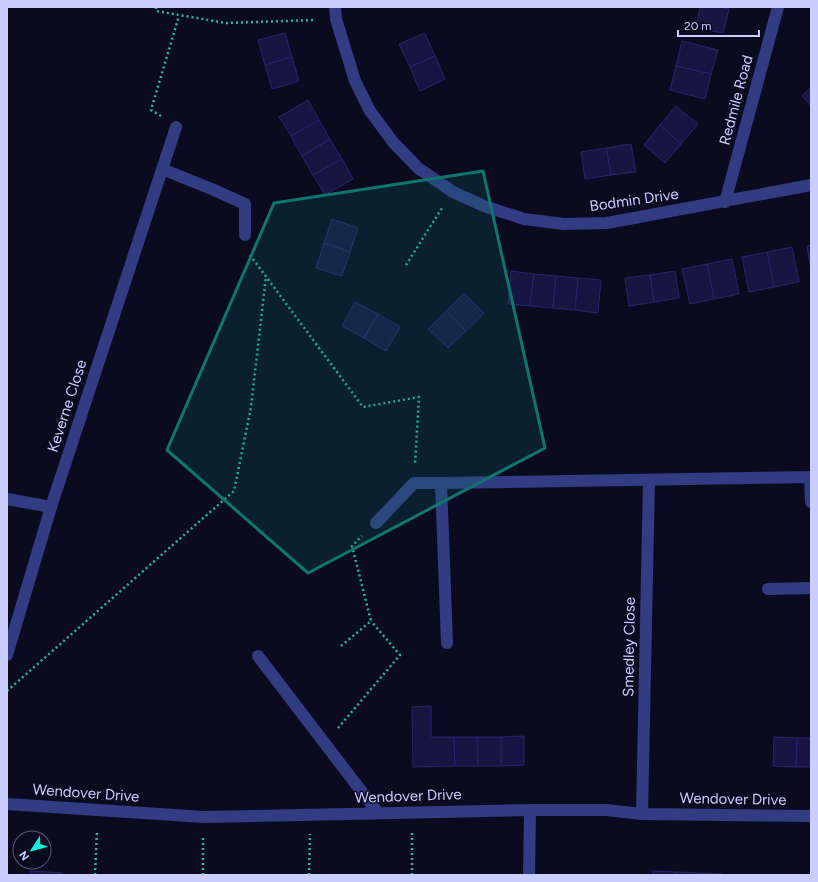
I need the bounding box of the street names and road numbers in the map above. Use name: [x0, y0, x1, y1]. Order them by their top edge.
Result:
street label: Redmile Road: [715, 53, 757, 147]
street label: Bodmin Drive: [588, 185, 680, 215]
street label: Keverne Close: [44, 357, 90, 455]
street label: Smedley Close: [619, 597, 639, 697]
street label: Wendover Drive: [32, 780, 140, 806]
street label: Wendover Drive: [354, 785, 462, 807]
street label: Wendover Drive: [679, 789, 787, 809]

